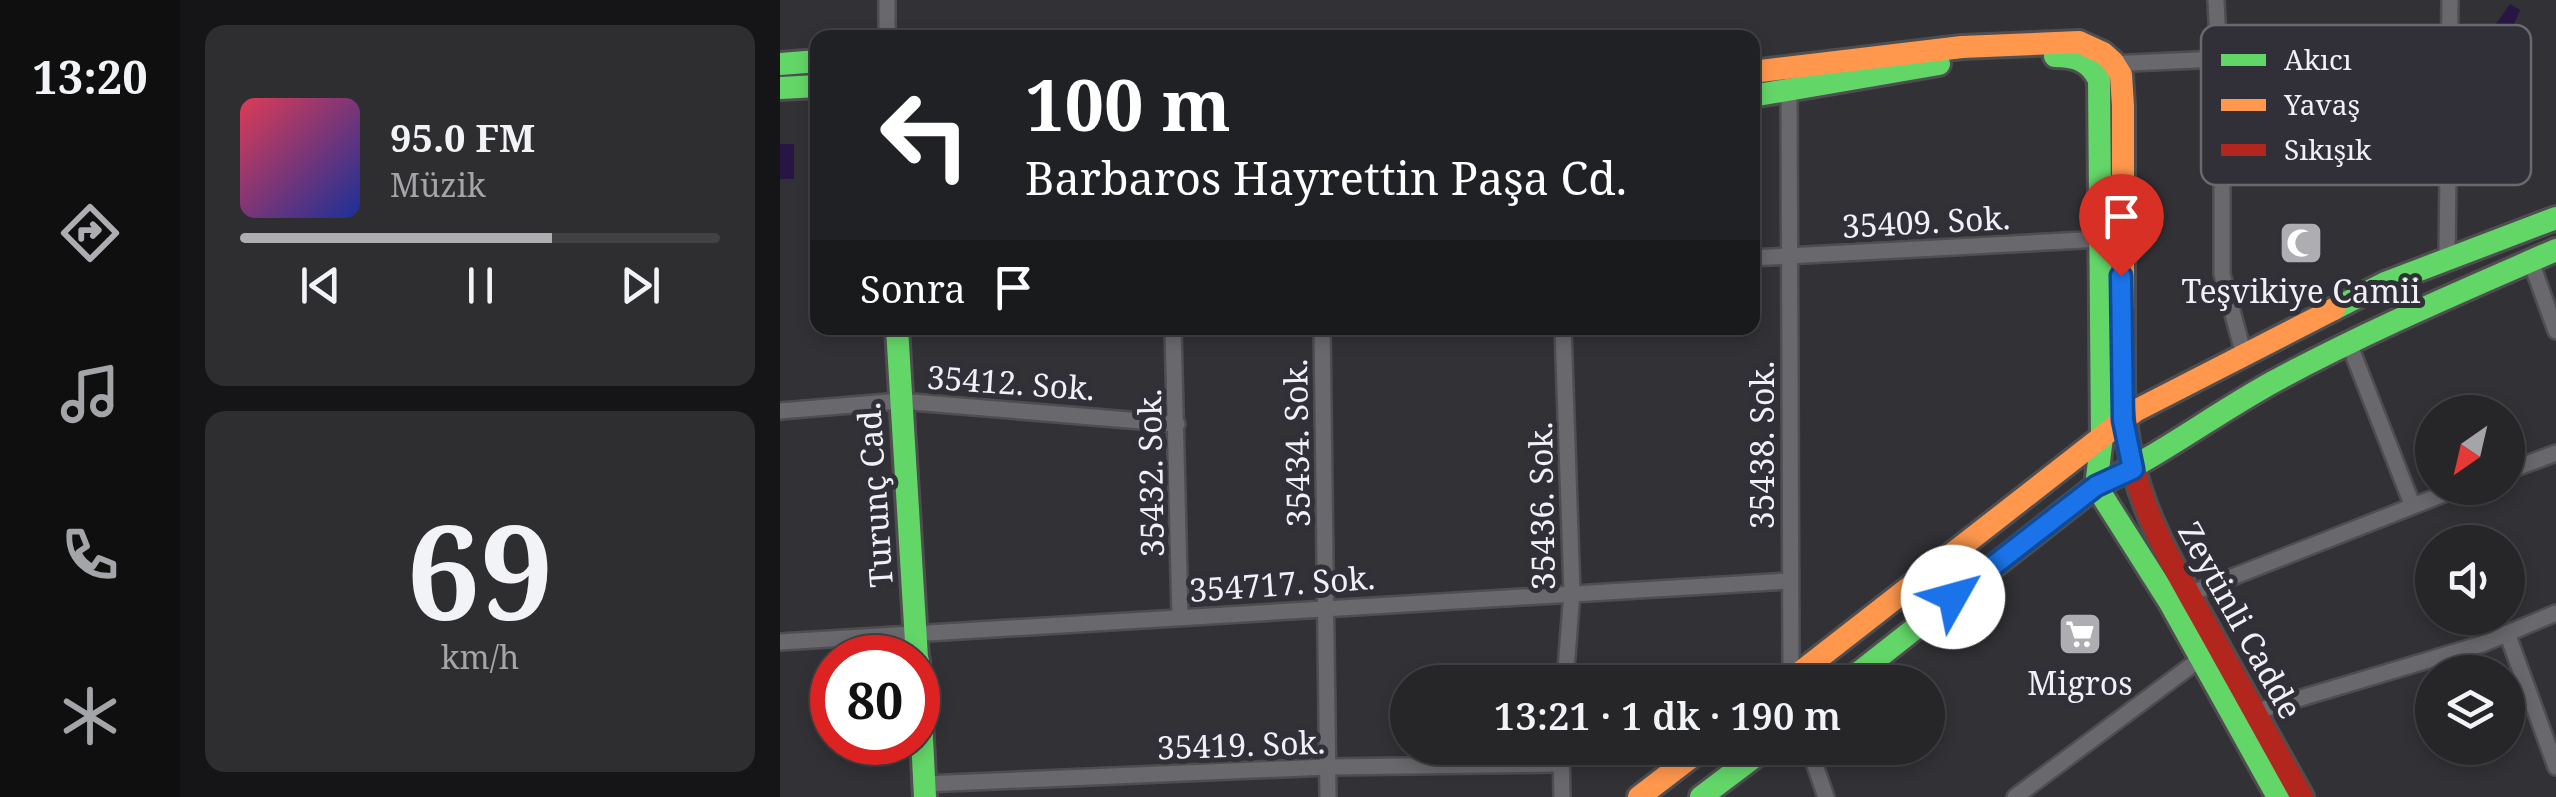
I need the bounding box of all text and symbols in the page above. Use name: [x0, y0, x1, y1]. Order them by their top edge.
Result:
legend: [2201, 25, 2531, 185]
text: Akıcı: [2284, 40, 2352, 78]
text: 13:20: [32, 46, 148, 107]
text: 100 m: [1025, 56, 1231, 152]
icon: left: [860, 70, 990, 200]
text: Yavaş: [2283, 85, 2360, 123]
text: 95.0 FM: [390, 111, 535, 163]
text: Sıkışık: [2284, 130, 2372, 168]
text: Barbaros Hayrettin Paşa Cd.: [1025, 147, 1627, 208]
text: Müzik: [390, 163, 486, 206]
pin: [2079, 174, 2164, 277]
icon: arrive: [2094, 189, 2149, 244]
street label: 35409. Sok.: [1841, 195, 2011, 247]
icon: directions: [55, 198, 125, 268]
mosque icon: Teşvikiye Camii: [2278, 220, 2324, 266]
icon: previous: [293, 258, 348, 313]
icon: pause: [453, 258, 508, 313]
icon: next: [613, 258, 668, 313]
icon: arrive: [986, 260, 1041, 315]
text: Sonra: [860, 262, 966, 314]
place label: Teşvikiye Camii: [2181, 269, 2421, 312]
street label: 35412. Sok.: [926, 355, 1096, 409]
street label: 35434. Sok.: [1273, 358, 1319, 528]
icon: music: [55, 359, 125, 429]
street label: 35438. Sok.: [1740, 361, 1783, 529]
street label: 35432. Sok.: [1127, 388, 1173, 558]
north arrow: [2415, 395, 2525, 505]
map controls: [2415, 395, 2525, 765]
street label: Turunç Cad.: [846, 401, 902, 589]
street label: 35436. Sok.: [1518, 421, 1564, 591]
text: 69: [407, 481, 553, 658]
street label: Zeytinli Cadde: [2169, 514, 2313, 726]
icon: phone: [55, 520, 125, 590]
button: sound: [2415, 525, 2525, 635]
position arrow: [1901, 545, 2005, 649]
street label: 354717. Sok.: [1188, 555, 1376, 611]
supermarket icon: Migros: [2057, 611, 2103, 657]
text: km/h: [441, 635, 519, 678]
speed limit sign: 80: [810, 635, 940, 765]
button: layers: [2415, 655, 2525, 765]
place label: Migros: [2027, 661, 2133, 704]
icon: climate: [55, 681, 125, 751]
text: 13:21 · 1 dk · 190 m: [1494, 689, 1841, 741]
street label: 35419. Sok.: [1156, 720, 1326, 768]

